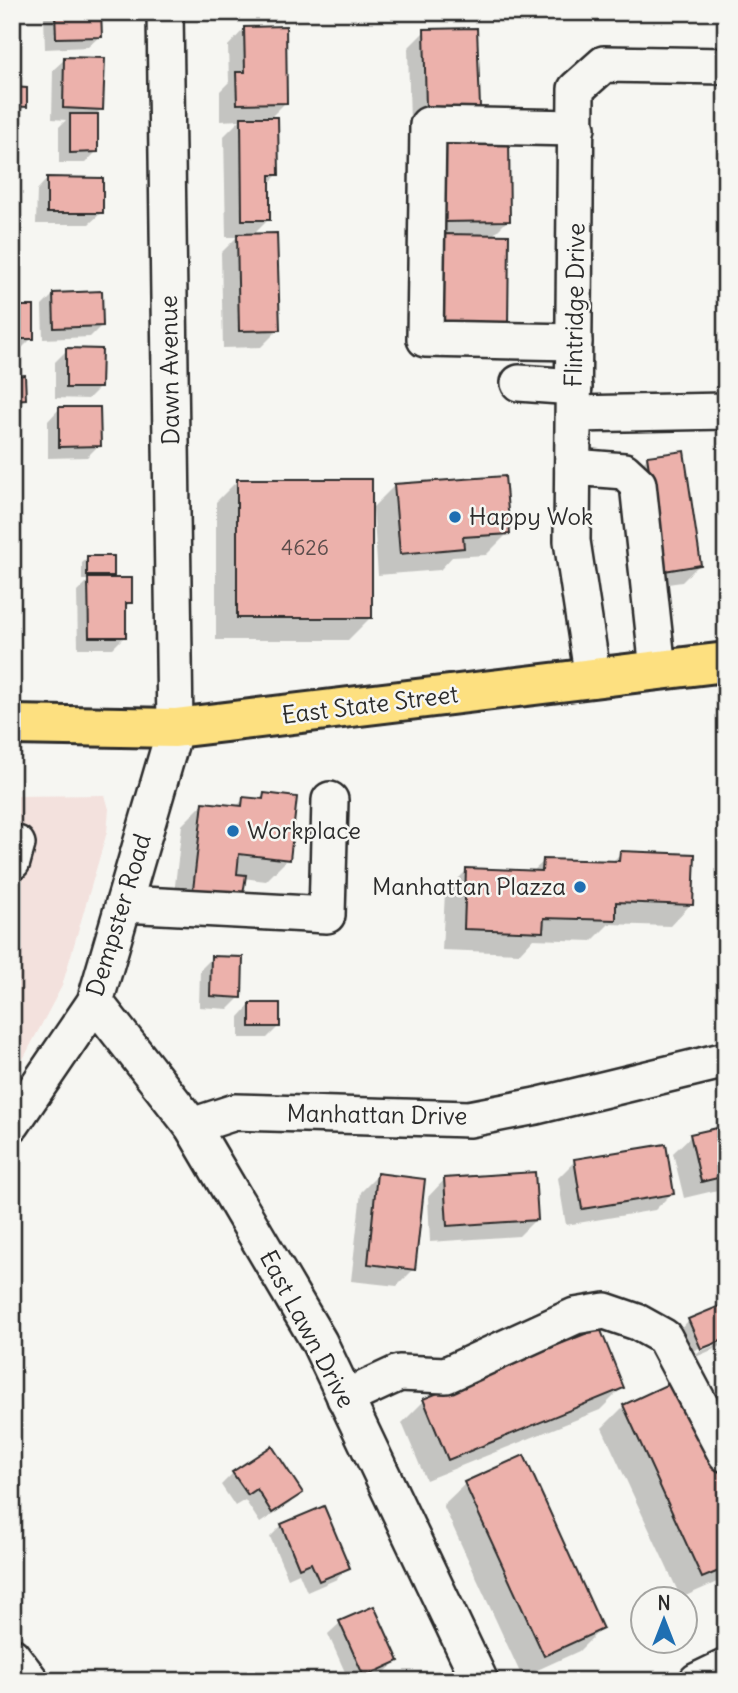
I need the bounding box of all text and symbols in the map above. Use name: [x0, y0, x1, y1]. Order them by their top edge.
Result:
street label: Flintridge Drive: [558, 223, 590, 387]
street label: Dawn Avenue: [153, 295, 185, 445]
place label: Happy Wok: [469, 501, 593, 531]
marker: Happy Wok: [447, 509, 463, 525]
house number: 4626: [281, 534, 329, 561]
street label: East State Street: [280, 678, 460, 730]
place label: Workplace: [247, 815, 361, 845]
marker: Workplace: [225, 823, 241, 839]
street label: Dempster Road: [79, 830, 157, 999]
place label: Manhattan Plazza: [372, 871, 566, 901]
marker: Manhattan Plazza: [572, 879, 588, 895]
street label: Manhattan Drive: [286, 1097, 468, 1131]
street label: East Lawn Drive: [254, 1245, 362, 1412]
north arrow: [630, 1584, 700, 1654]
text: N: [657, 1591, 671, 1615]

